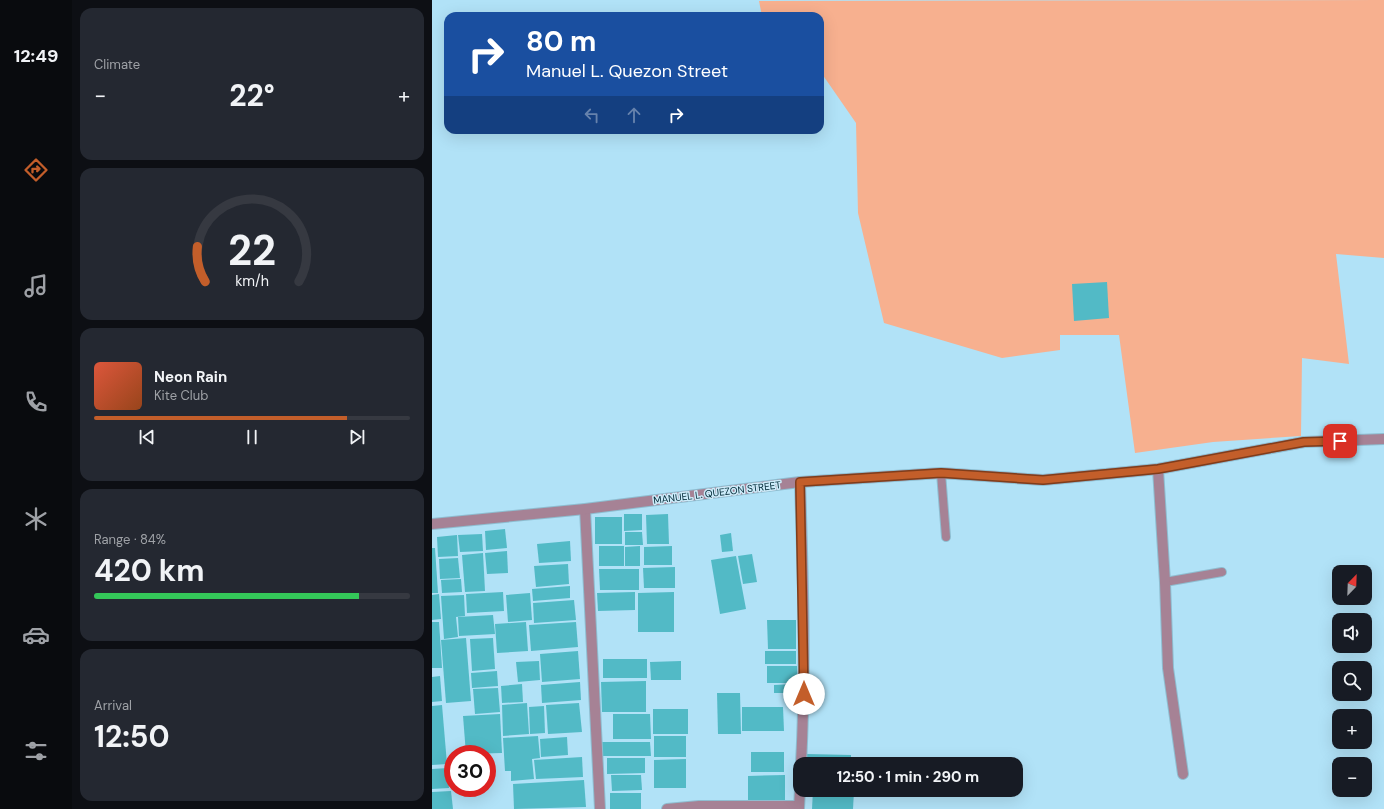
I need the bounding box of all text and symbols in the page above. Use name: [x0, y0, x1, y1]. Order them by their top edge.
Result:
text: 80 m: [526, 23, 596, 60]
icon: right: [460, 28, 512, 80]
text: 12:49: [14, 44, 58, 68]
text: Climate: [94, 56, 140, 73]
text: Manuel L. Quezon Street: [526, 59, 728, 83]
text: 22°: [229, 76, 275, 115]
text: −: [94, 81, 106, 110]
text: +: [398, 81, 410, 110]
icon: left: [581, 104, 603, 126]
icon: ahead: [623, 104, 645, 126]
icon: right: [665, 104, 687, 126]
icon: directions: [22, 156, 50, 184]
text: 22: [228, 224, 276, 278]
icon: music: [22, 272, 50, 300]
text: km/h: [235, 272, 269, 290]
text: Neon Rain: [154, 367, 227, 387]
text: Kite Club: [154, 387, 208, 404]
icon: phone: [22, 388, 50, 416]
pin: [1323, 424, 1357, 458]
icon: previous: [136, 426, 158, 448]
icon: pause: [241, 426, 263, 448]
icon: next: [346, 426, 368, 448]
icon: arrive: [1329, 430, 1351, 452]
street label: MANUEL L. QUEZON STREET: [652, 478, 782, 507]
icon: climate: [22, 505, 50, 533]
text: Range · 84%: [94, 531, 166, 548]
text: 420 km: [94, 551, 204, 590]
north arrow: [1332, 565, 1372, 605]
map controls: [1332, 565, 1372, 797]
button: sound: [1332, 613, 1372, 653]
icon: car: [22, 621, 50, 649]
button: search: [1332, 661, 1372, 701]
position arrow: [783, 673, 825, 715]
text: Arrival: [94, 697, 132, 714]
button: +: [1332, 709, 1372, 749]
text: 12:50: [94, 717, 170, 756]
icon: filters: [22, 737, 50, 765]
speed limit sign: 30: [444, 745, 496, 797]
button: −: [1332, 757, 1372, 797]
text: 12:50 · 1 min · 290 m: [837, 767, 979, 787]

